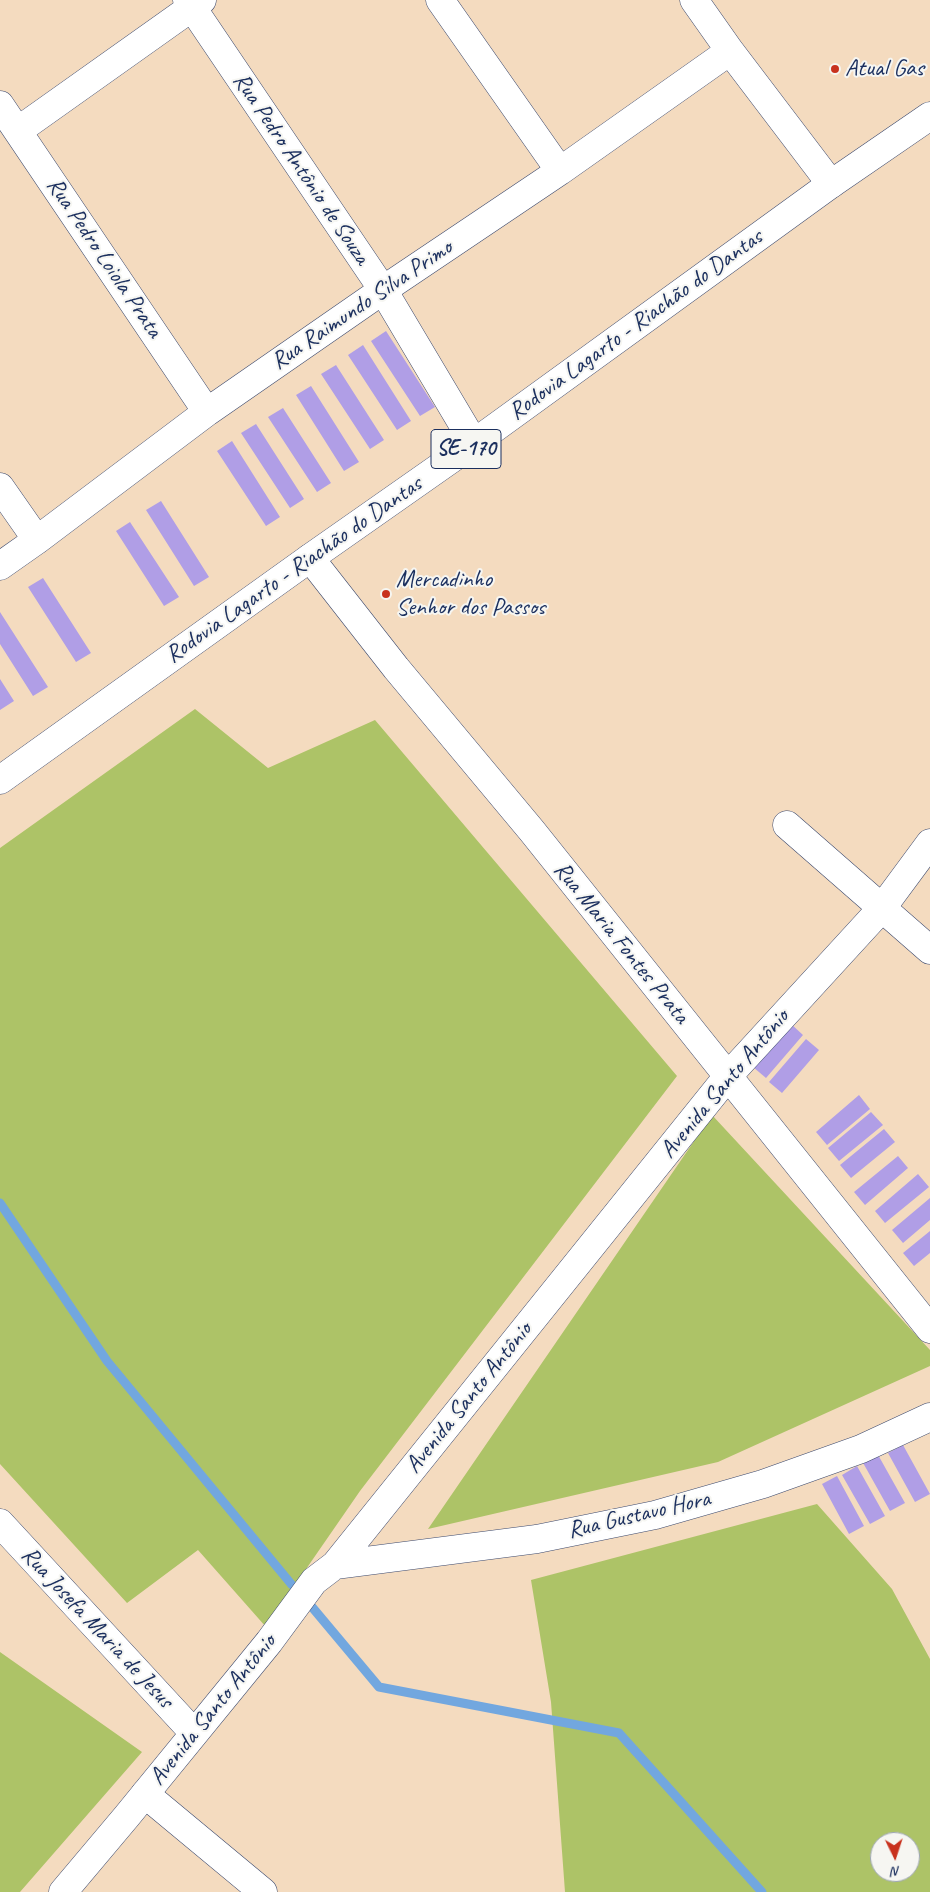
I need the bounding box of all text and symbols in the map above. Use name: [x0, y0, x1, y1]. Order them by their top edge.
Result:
place label: Atual Gas: [845, 55, 924, 83]
marker: Atual Gas: [829, 63, 841, 75]
street label: Rua Pedro Antônio de Souza: [226, 68, 376, 270]
street label: Rua Pedro Loiola Prata: [40, 172, 168, 344]
street label: Rodovia Lagarto - Riachão do Dantas: [503, 223, 769, 427]
street label: Rua Raimundo Silva Primo: [266, 234, 458, 376]
road number: SE-170: [431, 429, 501, 468]
street label: Rodovia Lagarto - Riachão do Dantas: [160, 470, 428, 670]
place label: Mercadinho Senhor dos Passos: [396, 566, 545, 622]
marker: Mercadinho Senhor dos Passos: [380, 588, 392, 600]
street label: Rua Maria Fontes Prata: [547, 856, 695, 1030]
street label: Avenida Santo Antônio: [654, 1004, 796, 1164]
street label: Avenida Santo Antônio: [399, 1317, 539, 1479]
street label: Rua Gustavo Hora: [565, 1485, 713, 1545]
street label: Rua Josefa Maria de Jesus: [15, 1541, 179, 1715]
street label: Avenida Santo Antônio: [143, 1629, 283, 1791]
north arrow: [870, 1832, 920, 1882]
text: N: [891, 1863, 901, 1880]

